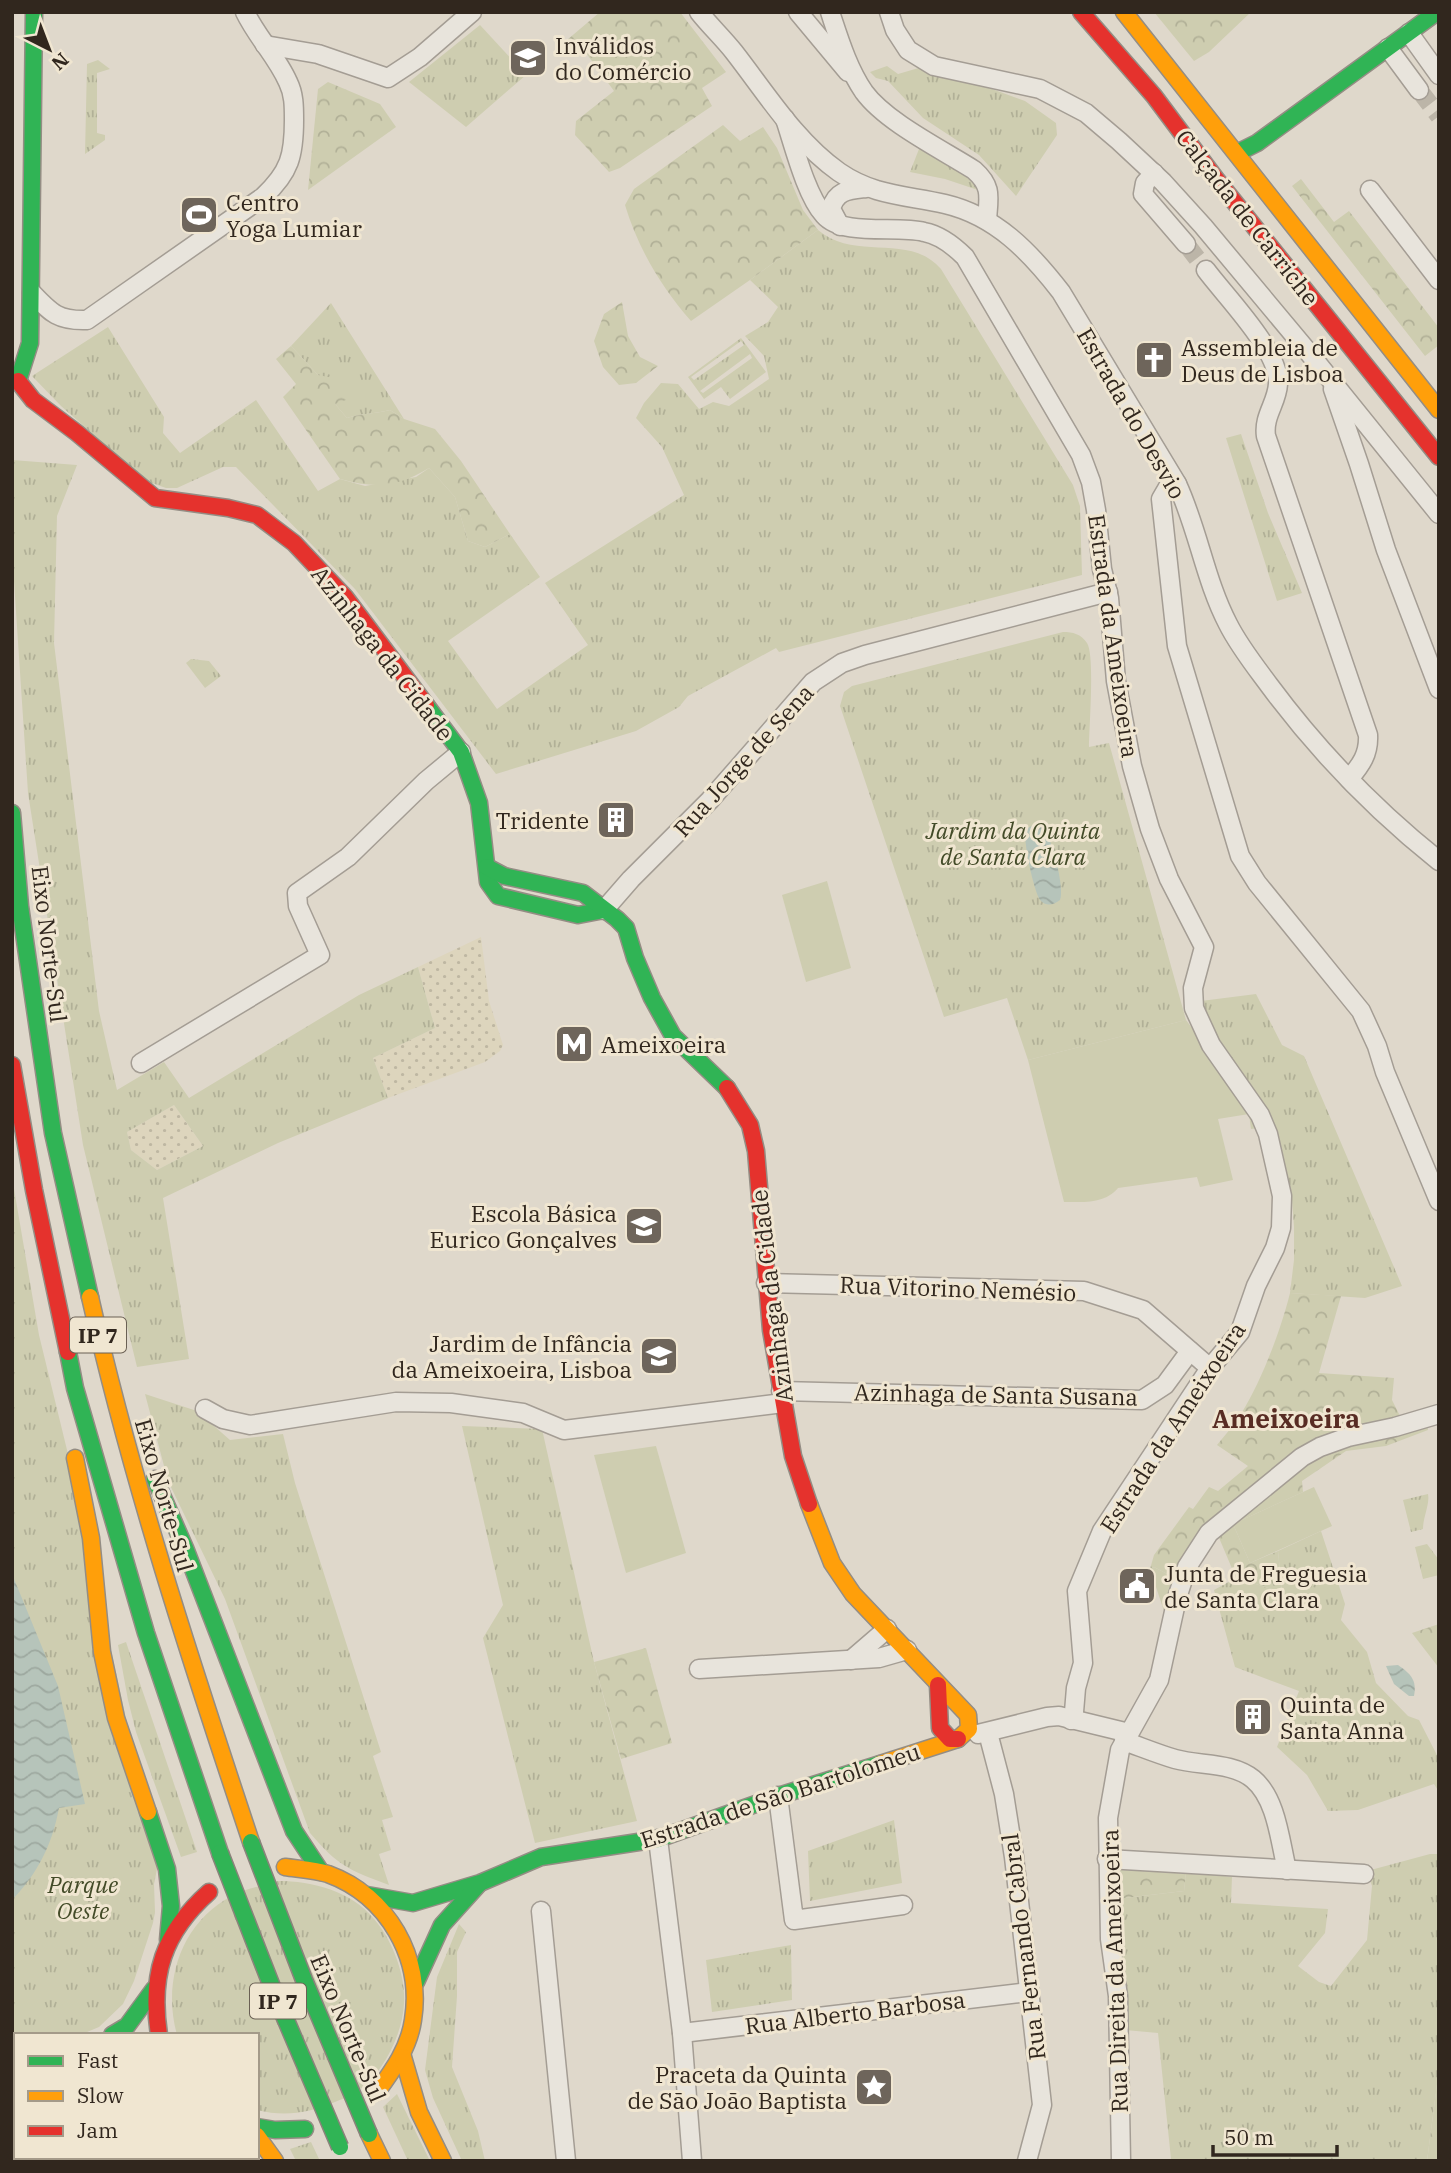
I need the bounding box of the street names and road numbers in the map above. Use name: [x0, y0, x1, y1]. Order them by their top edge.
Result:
street label: Calçada de Carriche: [1170, 123, 1326, 311]
street label: Estrada do Desvio: [1071, 322, 1193, 504]
street label: Estrada da Ameixoeira: [1082, 512, 1146, 760]
street label: Azinhaga da Cidade: [305, 560, 461, 746]
street label: Rua Jorge de Sena: [666, 677, 820, 843]
street label: Eixo Norte-Sul: [25, 864, 75, 1024]
street label: Azinhaga da Cidade: [743, 1188, 799, 1404]
street label: Rua Vitorino Nemésio: [839, 1269, 1077, 1307]
street label: Estrada da Ameixoeira: [1093, 1316, 1251, 1538]
road number: IP 7: [70, 1318, 126, 1352]
street label: Azinhaga de Santa Susana: [854, 1377, 1138, 1411]
street label: Eixo Norte-Sul: [129, 1415, 201, 1575]
street label: Estrada de São Bartolomeu: [636, 1736, 924, 1854]
street label: Rua Direita da Ameixoeira: [1094, 1829, 1134, 2113]
street label: Rua Fernando Cabral: [994, 1832, 1052, 2062]
street label: Eixo Norte-Sul: [304, 1949, 394, 2107]
road number: IP 7: [250, 1983, 306, 2018]
street label: Rua Alberto Barbosa: [743, 1984, 967, 2040]

